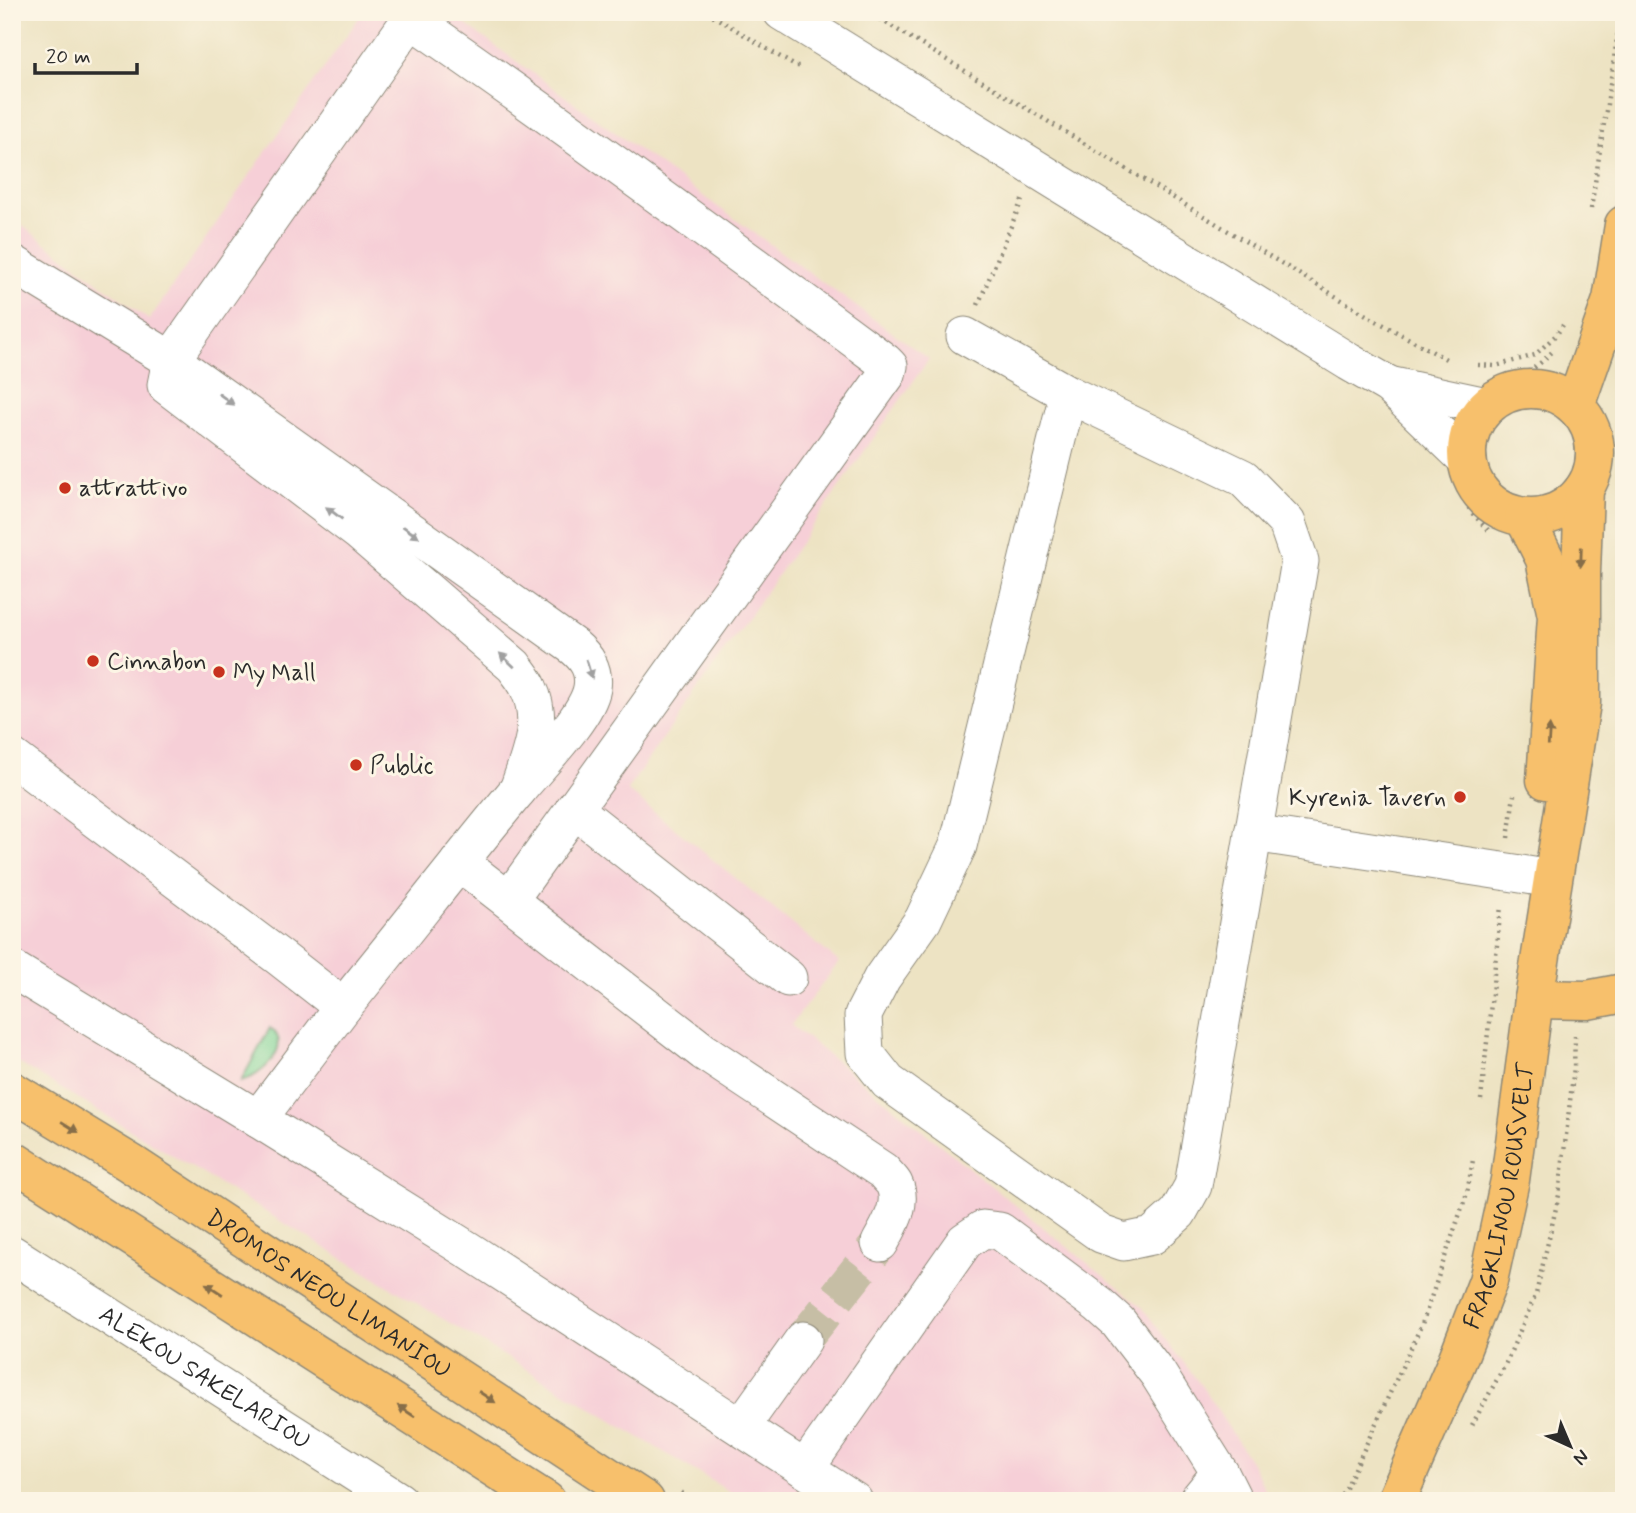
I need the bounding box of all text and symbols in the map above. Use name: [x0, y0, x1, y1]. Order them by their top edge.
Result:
scale bar: [35, 32, 136, 76]
text: 20 m: [46, 43, 91, 71]
one-way arrow: [217, 392, 235, 406]
place label: attrattivo: [79, 474, 187, 505]
marker: attrattivo: [57, 480, 73, 496]
one-way arrow: [325, 505, 343, 520]
one-way arrow: [402, 525, 420, 539]
one-way arrow: [1576, 547, 1587, 569]
place label: Cinnabon: [107, 647, 207, 678]
one-way arrow: [498, 652, 515, 669]
marker: Cinnabon: [85, 653, 101, 669]
place label: My Mall: [233, 658, 316, 689]
one-way arrow: [584, 659, 594, 680]
marker: My Mall: [211, 664, 227, 680]
one-way arrow: [1544, 723, 1555, 745]
place label: Public: [370, 751, 434, 782]
marker: Public: [348, 757, 364, 773]
place label: Kyrenia Tavern: [1289, 783, 1446, 814]
marker: Kyrenia Tavern: [1452, 789, 1468, 805]
street label: FRAGKLINOU ROUSVELT: [1457, 1061, 1542, 1334]
one-way arrow: [61, 1120, 80, 1133]
street label: DROMOS NEOU LIMANIOU: [199, 1203, 456, 1386]
one-way arrow: [205, 1282, 224, 1295]
street label: ALEKOU SAKELARIOU: [93, 1300, 316, 1457]
one-way arrow: [478, 1390, 497, 1403]
one-way arrow: [397, 1404, 415, 1418]
north arrow: [1534, 1412, 1604, 1482]
text: N: [1568, 1444, 1594, 1471]

